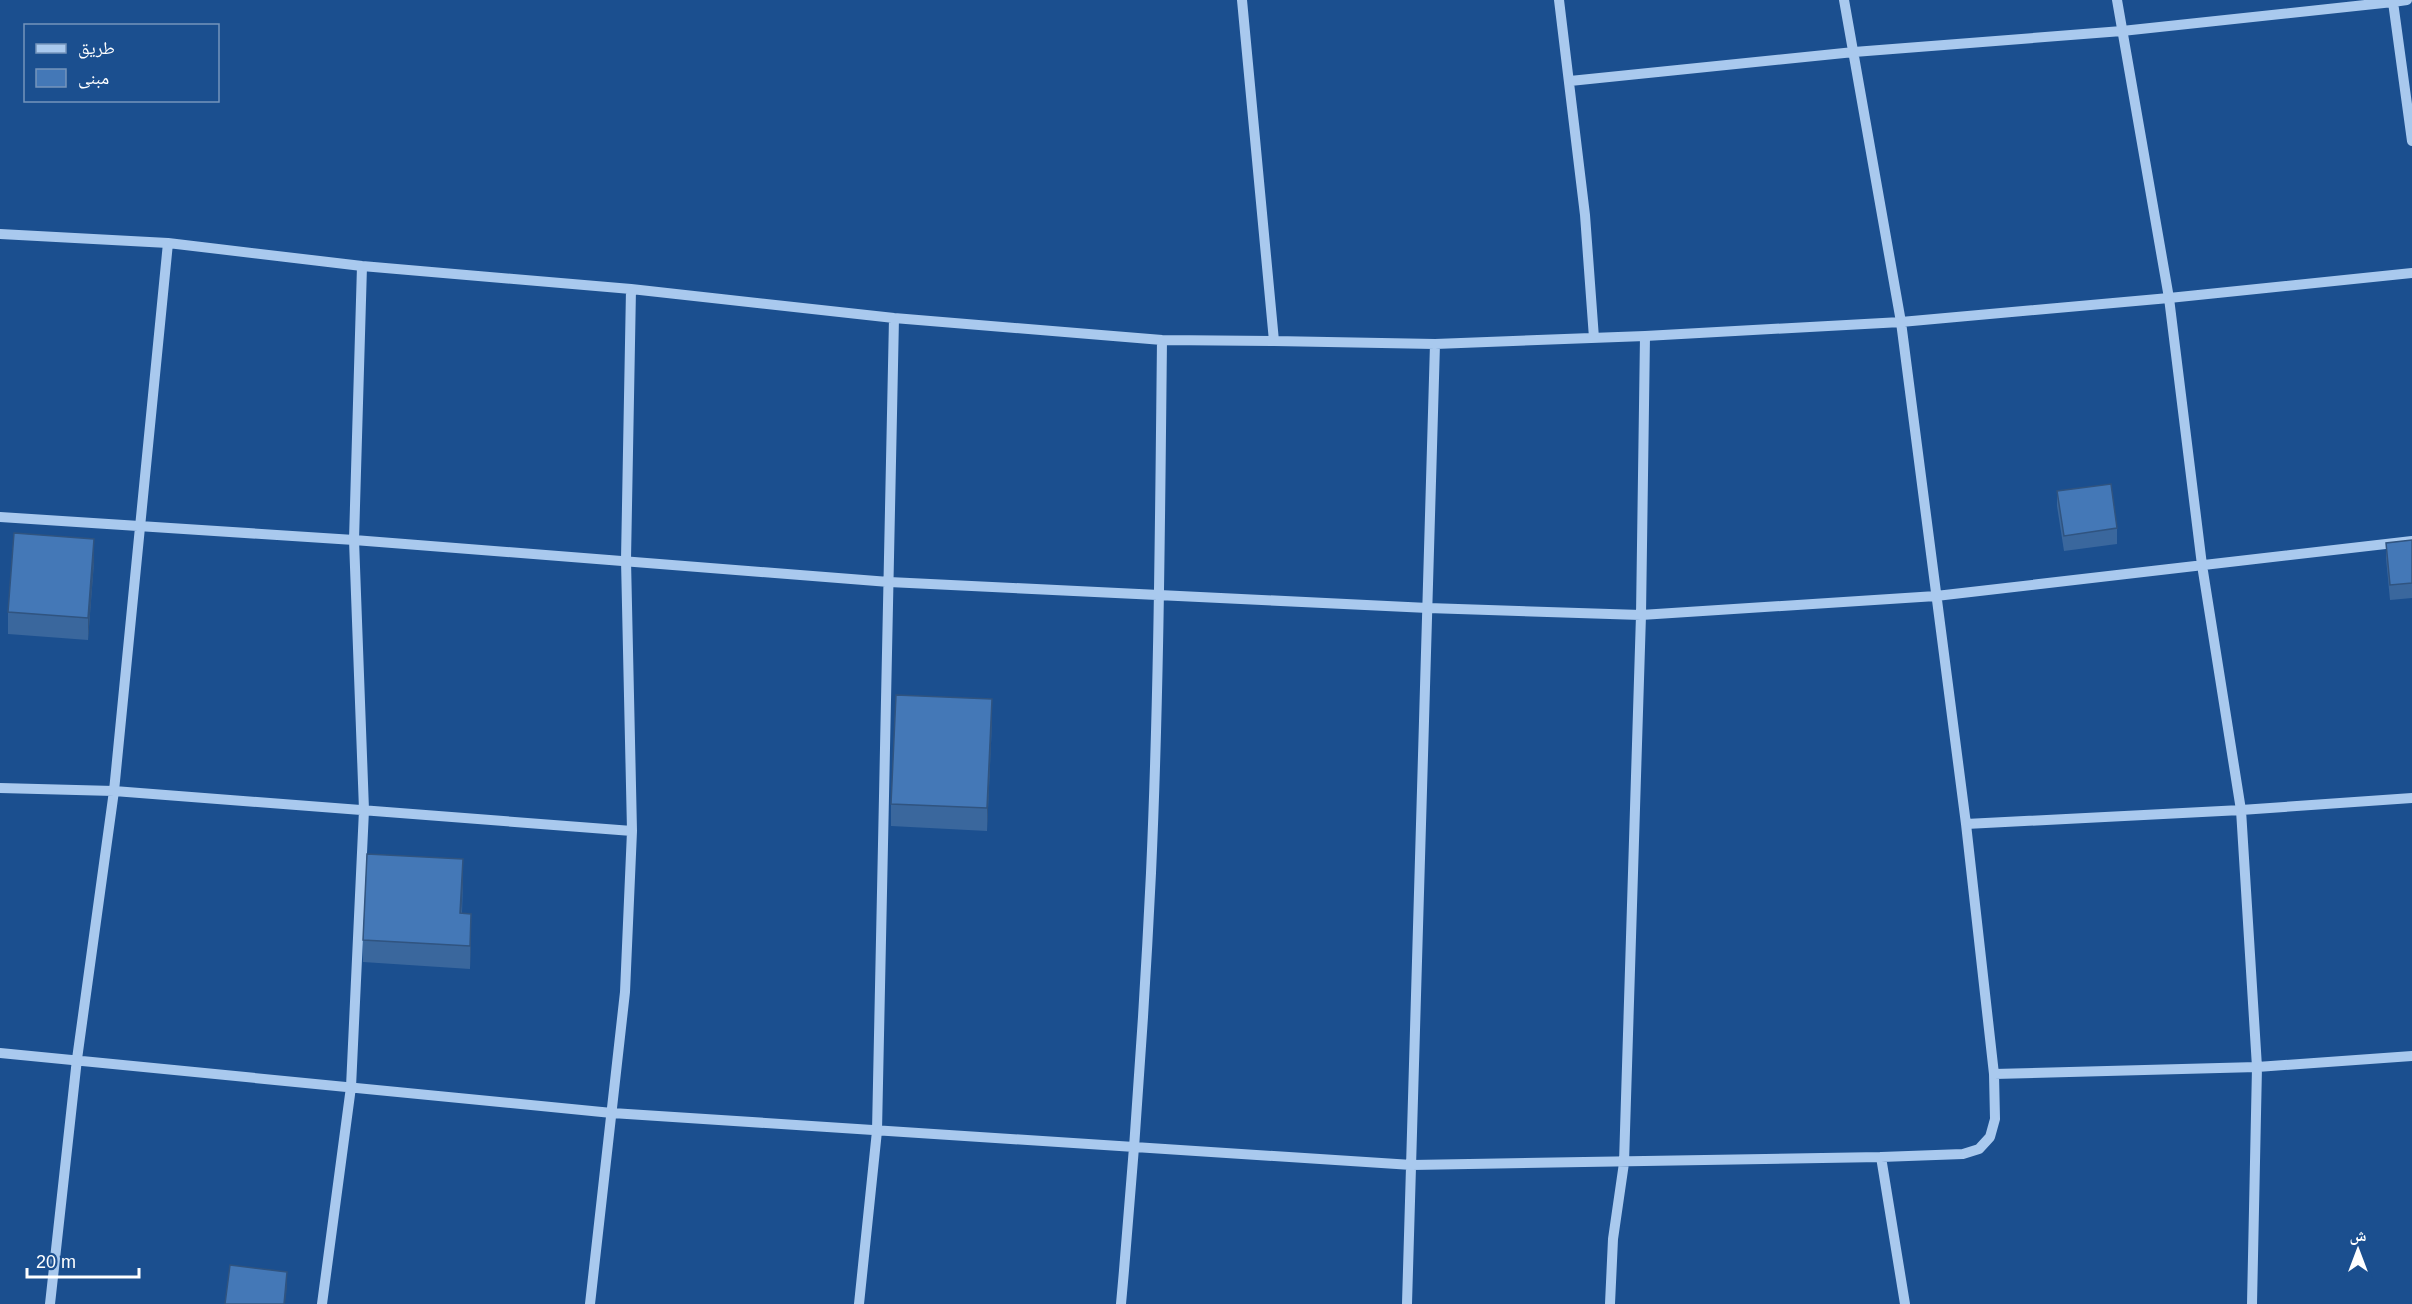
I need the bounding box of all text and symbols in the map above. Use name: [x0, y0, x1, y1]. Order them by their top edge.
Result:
legend: [24, 24, 219, 102]
text: طريق: [78, 38, 115, 59]
text: مبنى: [78, 68, 109, 89]
north arrow: [2328, 1220, 2388, 1280]
text: ش: [2350, 1227, 2367, 1245]
scale bar: [27, 1241, 140, 1279]
text: 20 m: [36, 1252, 76, 1272]

